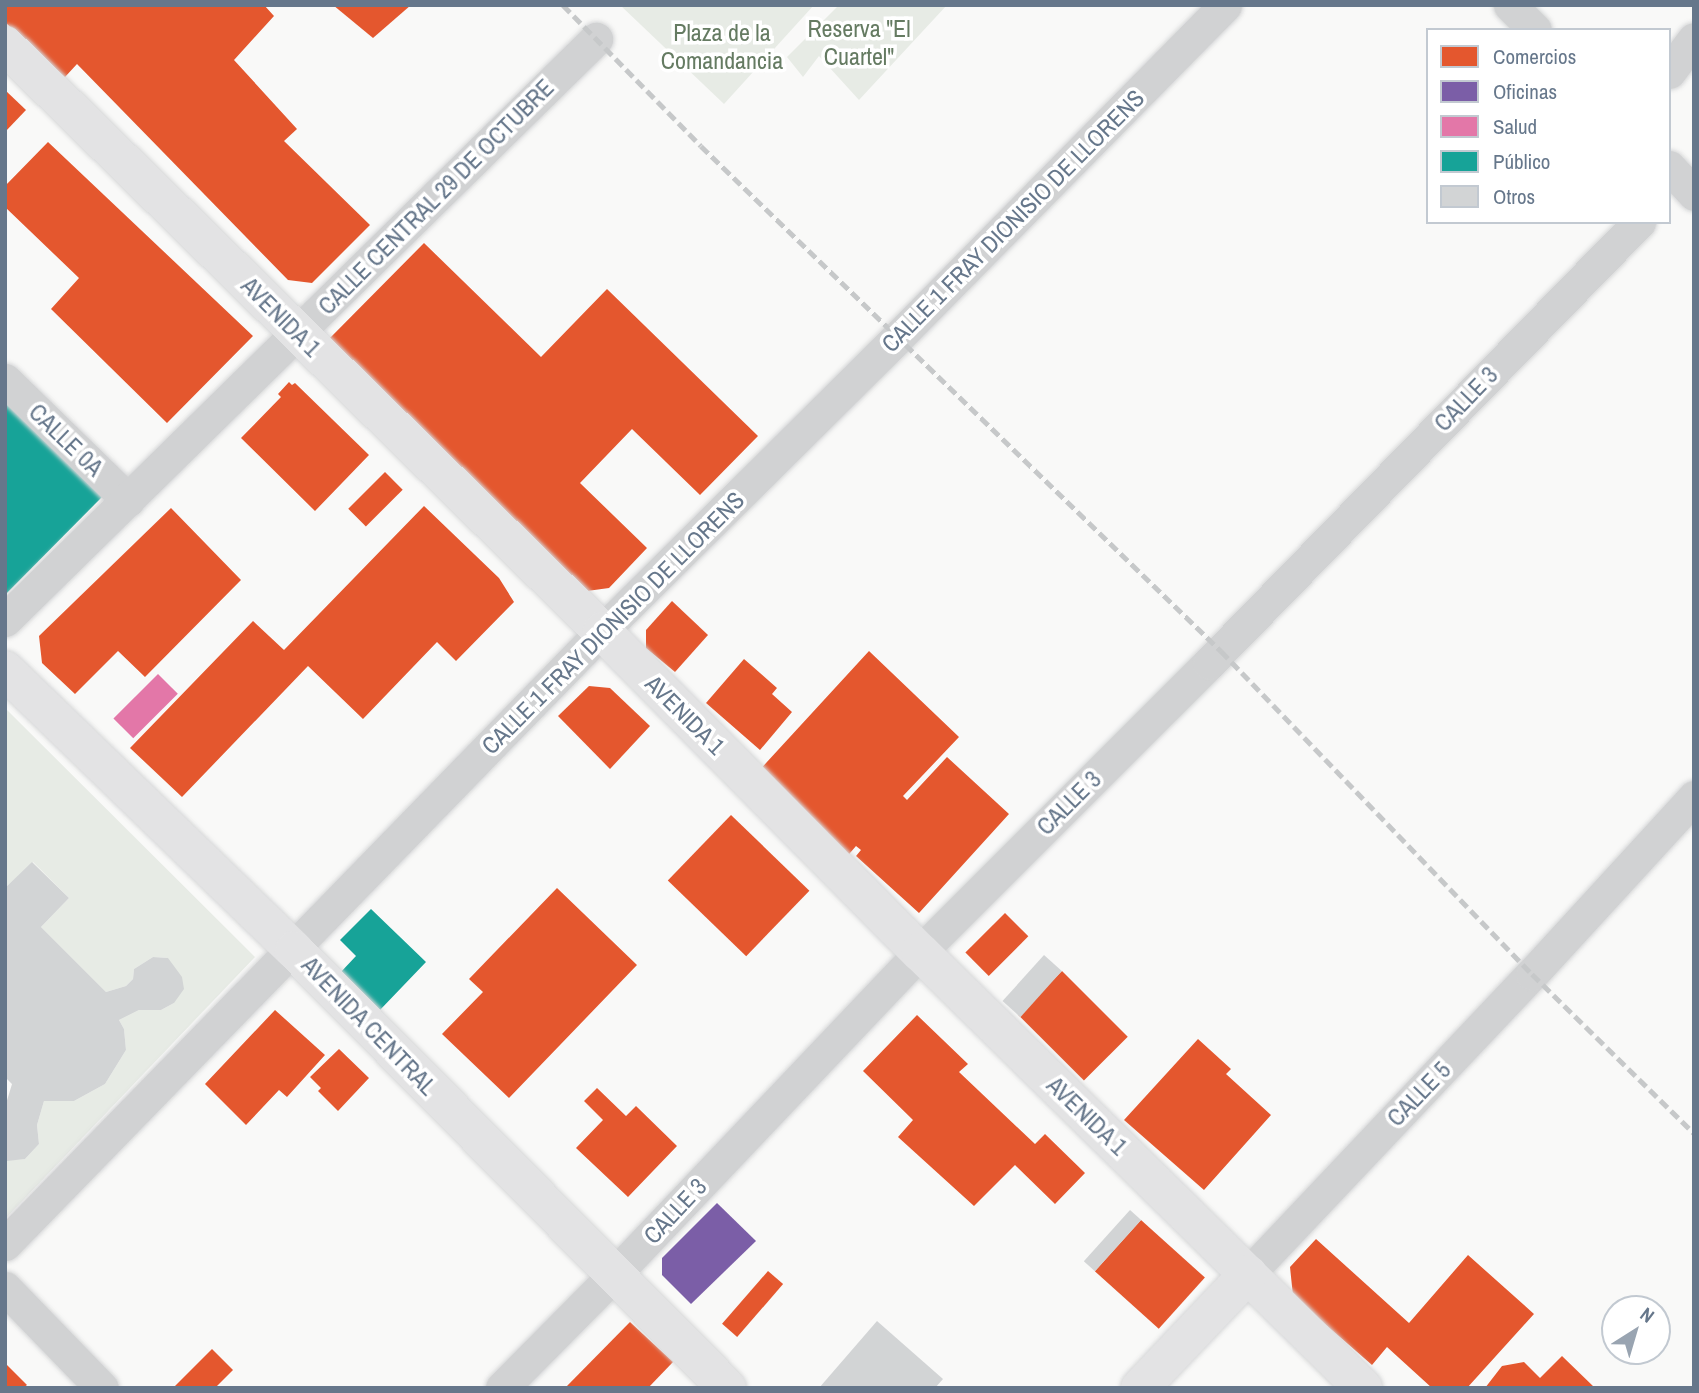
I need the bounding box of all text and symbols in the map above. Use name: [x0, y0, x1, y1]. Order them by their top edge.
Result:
park label: Reserva "El Cuartel": [807, 15, 911, 71]
park label: Plaza de la Comandancia: [661, 19, 783, 75]
legend: [1426, 28, 1671, 224]
text: Comercios: [1493, 42, 1576, 71]
street label: CALLE CENTRAL 29 DE OCTUBRE: [312, 73, 560, 321]
text: Oficinas: [1493, 77, 1557, 106]
street label: CALLE 1 FRAY DIONISIO DE LLORENS: [876, 84, 1150, 358]
text: Salud: [1493, 112, 1537, 141]
text: Público: [1493, 147, 1550, 176]
text: Otros: [1493, 182, 1535, 211]
street label: AVENIDA 1: [235, 271, 327, 363]
street label: CALLE 3: [1428, 361, 1504, 437]
street label: CALLE 0A: [23, 398, 109, 482]
street label: CALLE 1 FRAY DIONISIO DE LLORENS: [476, 486, 750, 760]
street label: AVENIDA 1: [639, 669, 731, 761]
street label: CALLE 3: [1031, 765, 1107, 841]
street label: AVENIDA CENTRAL: [295, 950, 443, 1102]
street label: CALLE 5: [1381, 1056, 1457, 1132]
street label: AVENIDA 1: [1041, 1070, 1133, 1162]
street label: CALLE 3: [638, 1172, 712, 1250]
north arrow: [1601, 1295, 1671, 1365]
text: N: [1635, 1301, 1660, 1329]

